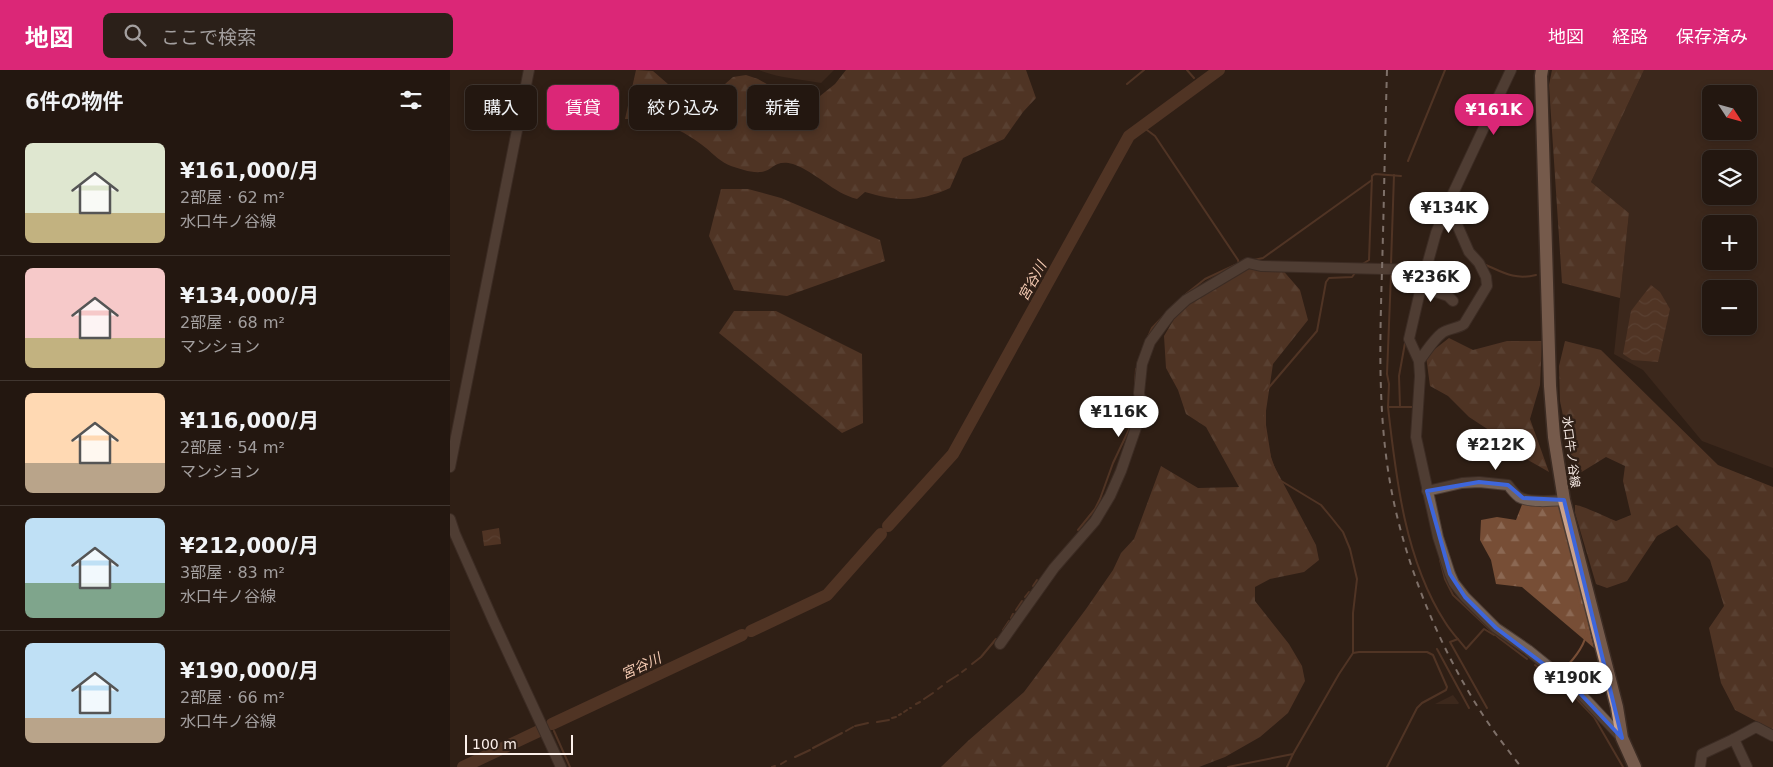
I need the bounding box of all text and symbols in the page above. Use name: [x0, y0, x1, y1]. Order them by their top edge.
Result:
search box: [103, 13, 453, 58]
icon: search: [121, 21, 149, 49]
text: 地図: [25, 24, 73, 52]
text: ここで検索: [161, 26, 256, 48]
text: 地図: [1548, 26, 1584, 47]
text: 経路: [1612, 26, 1648, 47]
text: 保存済み: [1676, 26, 1748, 47]
chip: 購入: [465, 85, 537, 130]
chip: 賃貸: [547, 85, 619, 130]
chip: 絞り込み: [629, 85, 737, 130]
chip: 新着: [747, 85, 819, 130]
north arrow: [1702, 85, 1758, 140]
map controls: [1702, 85, 1757, 335]
icon: filters: [397, 86, 425, 114]
text: 6件の物件: [25, 90, 124, 114]
pin: ¥161K: [1459, 93, 1529, 136]
text: ¥161K: [1466, 100, 1522, 119]
button: layers: [1702, 150, 1757, 205]
text: ¥161,000/月: [180, 159, 319, 183]
icon: home: [65, 163, 125, 223]
text: 2部屋 · 62 m²: [180, 188, 285, 207]
pin: ¥134K: [1414, 191, 1484, 234]
text: ¥134K: [1421, 198, 1477, 217]
text: 水口牛ノ谷線: [180, 212, 276, 231]
button: +: [1702, 215, 1757, 270]
water label: 宮谷川: [1015, 257, 1050, 303]
pin: ¥236K: [1396, 260, 1466, 303]
text: ¥236K: [1403, 267, 1459, 286]
button: −: [1702, 280, 1757, 335]
text: ¥134,000/月: [180, 284, 319, 308]
icon: home: [65, 288, 125, 348]
text: 2部屋 · 68 m²: [180, 313, 285, 332]
text: マンション: [180, 337, 260, 356]
pin: ¥116K: [1084, 396, 1154, 438]
text: ¥116K: [1091, 402, 1147, 421]
text: ¥116,000/月: [180, 409, 319, 433]
icon: home: [65, 413, 125, 473]
street label: 水口牛ノ谷線: [1560, 415, 1582, 489]
pin: ¥212K: [1461, 428, 1531, 471]
text: ¥212K: [1468, 435, 1524, 454]
text: 2部屋 · 54 m²: [180, 438, 285, 457]
text: マンション: [180, 462, 260, 481]
text: ¥212,000/月: [180, 534, 319, 558]
icon: home: [65, 538, 125, 598]
text: 3部屋 · 83 m²: [180, 563, 285, 582]
text: 水口牛ノ谷線: [180, 587, 276, 606]
water label: 宮谷川: [619, 649, 665, 682]
text: ¥190,000/月: [180, 659, 319, 683]
pin: ¥190K: [1538, 662, 1608, 704]
icon: home: [65, 663, 125, 723]
text: ¥190K: [1545, 668, 1601, 687]
text: 2部屋 · 66 m²: [180, 688, 285, 707]
text: 水口牛ノ谷線: [180, 712, 276, 731]
scale bar: [465, 732, 572, 755]
text: 100 m: [472, 736, 517, 752]

